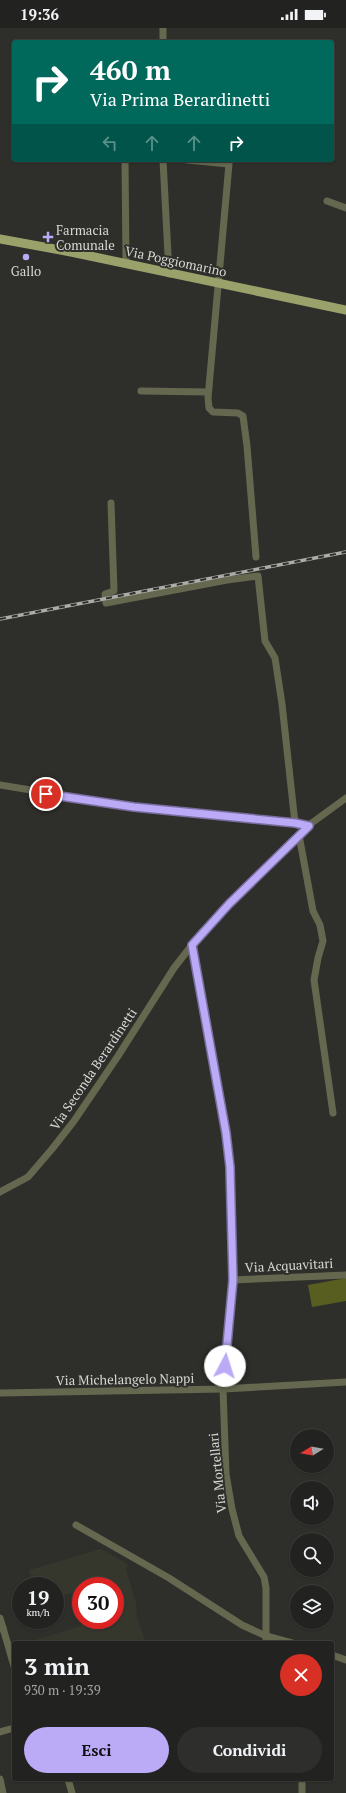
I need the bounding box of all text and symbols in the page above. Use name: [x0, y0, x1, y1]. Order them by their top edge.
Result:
text: 19:36: [20, 4, 59, 24]
text: 460 m: [90, 51, 171, 88]
icon: right: [24, 56, 76, 108]
text: Via Prima Berardinetti: [90, 87, 270, 111]
icon: left: [99, 132, 121, 154]
icon: ahead: [141, 132, 163, 154]
icon: ahead: [183, 132, 205, 154]
icon: right: [225, 132, 247, 154]
place label: Farmacia Comunale: [56, 221, 115, 254]
marker: Farmacia Comunale: [43, 232, 53, 242]
street label: Via Poggiomarino: [124, 241, 228, 281]
marker: Gallo: [21, 252, 31, 262]
place label: Gallo: [11, 262, 41, 280]
pin: [29, 777, 63, 811]
icon: arrive: [35, 783, 57, 805]
street label: Via Seconda Berardinetti: [45, 1004, 141, 1134]
street label: Via Acquavitari: [244, 1254, 334, 1276]
position arrow: [204, 1345, 246, 1387]
street label: Via Michelangelo Nappi: [56, 1369, 194, 1389]
north arrow: [290, 1429, 334, 1473]
map controls: [290, 1429, 334, 1629]
street label: Via Mortellari: [204, 1432, 230, 1514]
button: sound: [290, 1481, 334, 1525]
button: search: [290, 1533, 334, 1577]
speed limit sign: 30: [72, 1577, 124, 1629]
text: 19: [27, 1584, 49, 1611]
button: layers: [290, 1585, 334, 1629]
text: km/h: [26, 1606, 50, 1619]
text: 3 min: [24, 1650, 90, 1682]
button: close: [280, 1654, 322, 1696]
text: 930 m · 19:39: [24, 1681, 101, 1699]
button: Esci: [24, 1727, 169, 1773]
button: Condividi: [177, 1727, 322, 1773]

